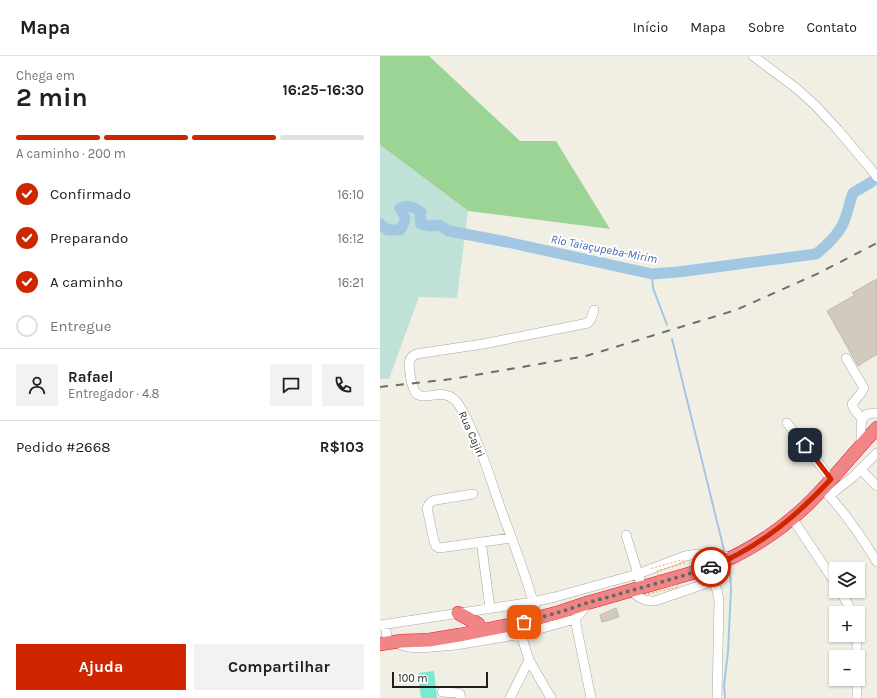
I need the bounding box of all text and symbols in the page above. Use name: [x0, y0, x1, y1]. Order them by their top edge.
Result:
text: Mapa: [20, 17, 70, 39]
text: Início: [633, 19, 668, 36]
text: Mapa: [690, 19, 726, 36]
text: Sobre: [748, 19, 784, 36]
text: Contato: [806, 19, 857, 36]
text: Chega em: [16, 68, 75, 83]
text: 16:25–16:30: [283, 81, 364, 99]
text: 2 min: [16, 82, 88, 113]
text: A caminho · 200 m: [16, 146, 126, 161]
icon: check: [16, 183, 38, 205]
text: Confirmado: [50, 185, 131, 203]
text: 16:10: [337, 187, 364, 202]
icon: check: [16, 227, 38, 249]
text: Preparando: [50, 229, 128, 247]
text: 16:12: [337, 231, 364, 246]
water label: Rio Taiaçupeba-Mirim: [550, 232, 658, 266]
icon: check: [16, 271, 38, 293]
text: A caminho: [50, 273, 123, 291]
text: 16:21: [337, 275, 364, 290]
text: Entregue: [50, 317, 112, 335]
button: person: [16, 364, 58, 406]
button: chat: [270, 364, 312, 406]
button: phone: [322, 364, 364, 406]
text: Rafael: [68, 368, 113, 386]
text: Entregador · 4.8: [68, 386, 159, 401]
street label: Rua Cajiri: [456, 409, 487, 459]
pin: [788, 428, 822, 462]
icon: home: [794, 434, 816, 456]
text: Pedido #2668: [16, 438, 110, 456]
text: R$103: [320, 438, 364, 456]
courier: [691, 547, 731, 587]
icon: car: [700, 556, 722, 578]
map controls: [829, 562, 865, 686]
button: layers: [829, 562, 865, 598]
pin: [507, 605, 541, 639]
button: +: [829, 606, 865, 642]
icon: bag: [513, 611, 535, 633]
button: Ajuda: [16, 644, 186, 690]
button: Compartilhar: [194, 644, 364, 690]
button: −: [829, 650, 865, 686]
scale bar: [392, 670, 488, 689]
text: 100 m: [398, 672, 428, 685]

